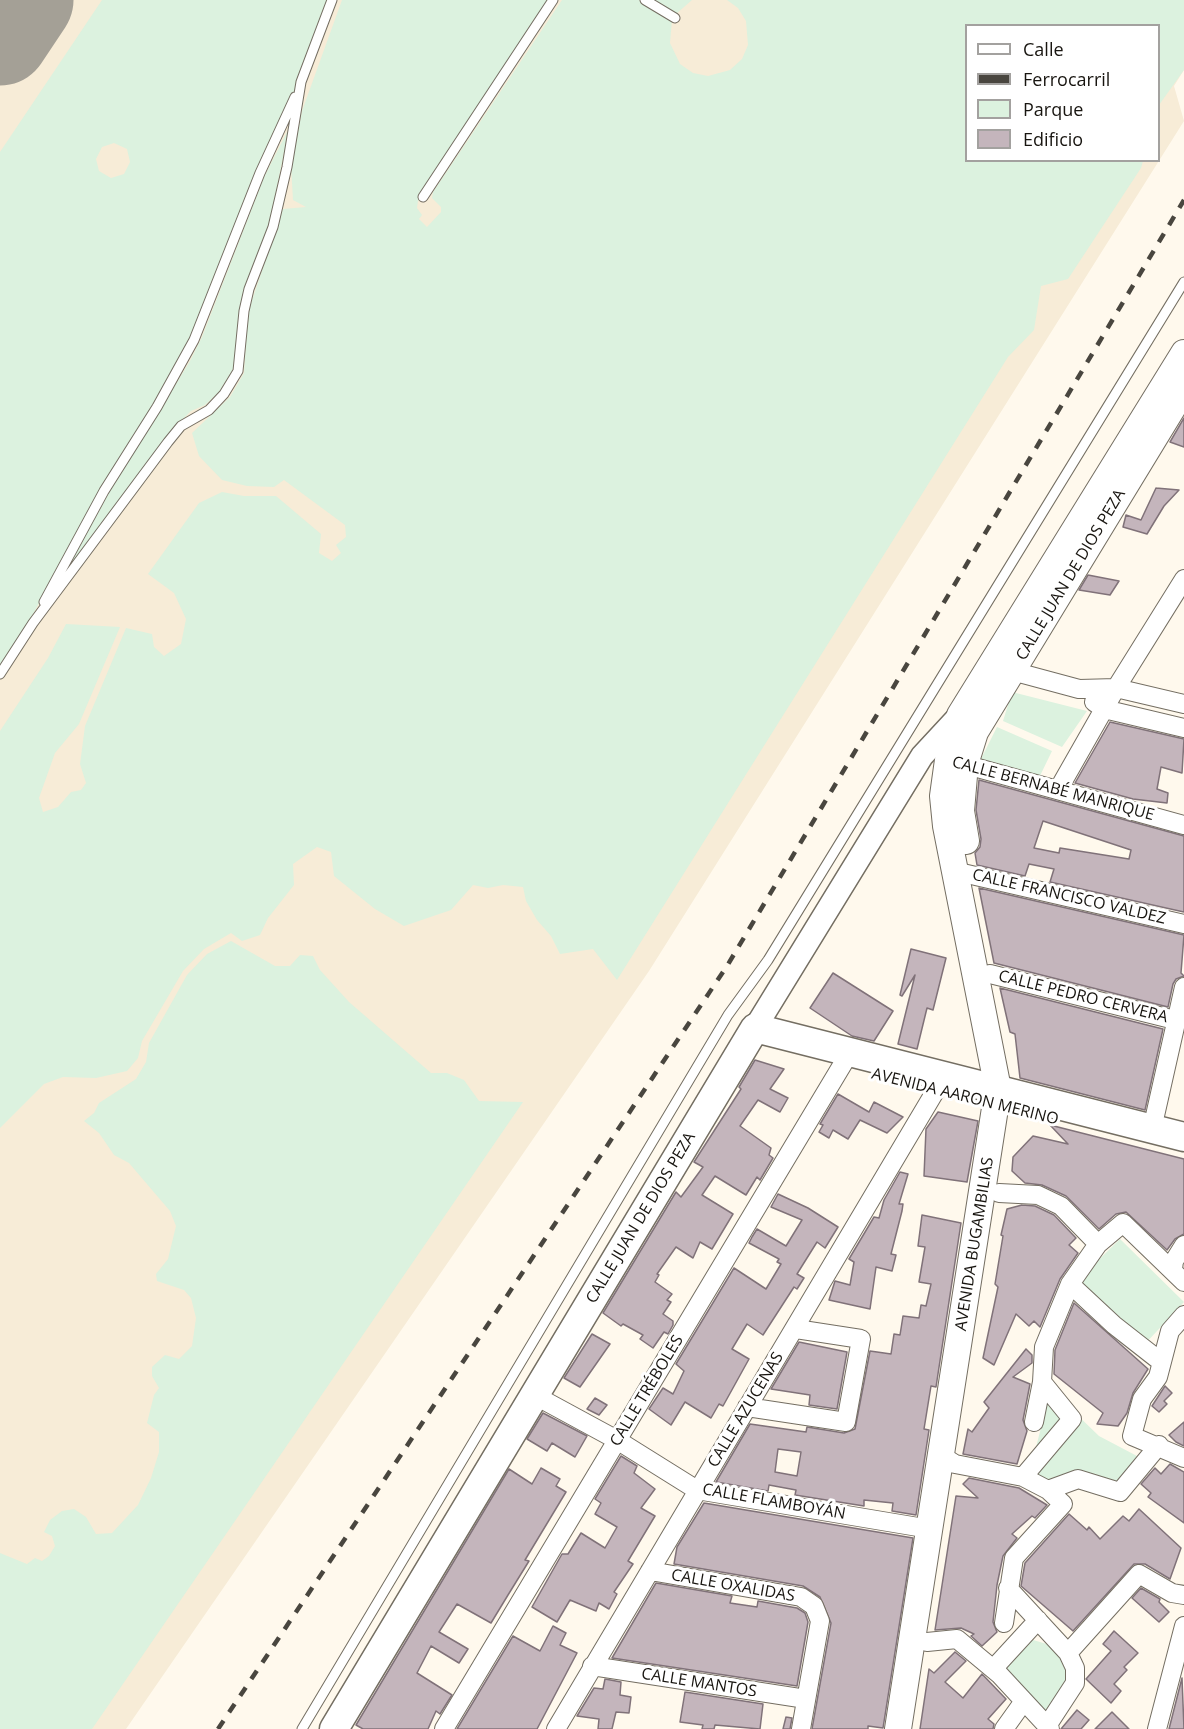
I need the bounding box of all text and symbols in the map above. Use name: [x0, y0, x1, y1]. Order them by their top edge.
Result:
legend: [965, 24, 1160, 162]
text: Calle: [1023, 37, 1064, 61]
text: Ferrocarril: [1023, 67, 1110, 91]
text: Parque: [1023, 97, 1083, 121]
text: Edificio: [1023, 127, 1083, 151]
street label: CALLE JUAN DE DIOS PEZA: [1012, 486, 1130, 664]
street label: CALLE BERNABÉ MANRIQUE: [950, 753, 1156, 825]
street label: CALLE FRANCISCO VALDEZ: [970, 865, 1168, 929]
street label: CALLE PEDRO CERVERA: [996, 967, 1170, 1027]
street label: AVENIDA AARON MERINO: [870, 1064, 1060, 1130]
street label: CALLE JUAN DE DIOS PEZA: [582, 1129, 700, 1307]
street label: AVENIDA BUGAMBILIAS: [952, 1156, 998, 1332]
street label: CALLE TRÉBOLES: [606, 1332, 688, 1450]
street label: CALLE AZUCENAS: [704, 1349, 788, 1471]
street label: CALLE FLAMBOYÁN: [701, 1480, 847, 1524]
street label: CALLE OXALIDAS: [670, 1566, 796, 1606]
street label: CALLE MANTOS: [640, 1664, 758, 1702]

